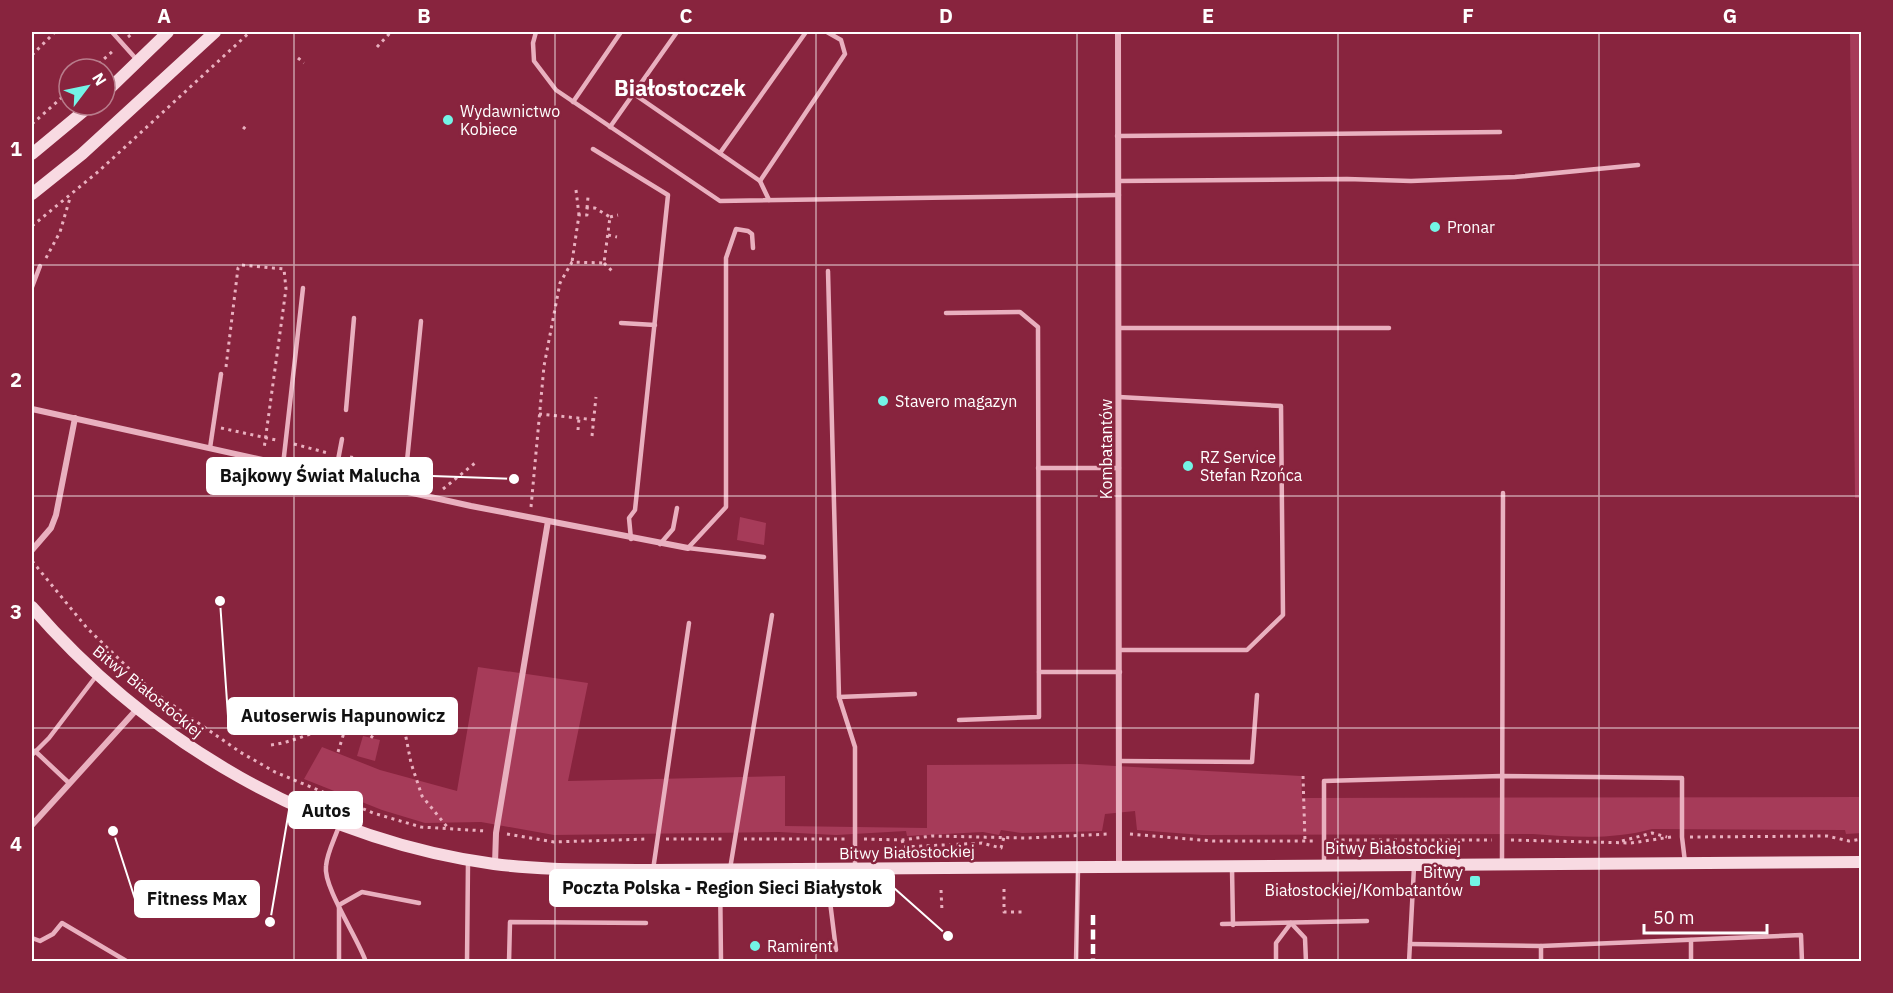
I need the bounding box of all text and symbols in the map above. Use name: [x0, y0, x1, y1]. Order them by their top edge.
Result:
text: A: [157, 2, 171, 29]
text: B: [417, 2, 431, 29]
text: C: [679, 2, 693, 29]
text: D: [939, 2, 953, 29]
text: E: [1202, 2, 1214, 29]
text: F: [1462, 2, 1474, 29]
text: G: [1723, 2, 1737, 29]
north arrow: [57, 57, 117, 117]
text: N: [88, 69, 111, 89]
district label: Białostoczek: [614, 73, 746, 102]
place label: Wydawnictwo Kobiece: [460, 101, 560, 139]
marker: Wydawnictwo Kobiece: [441, 113, 455, 127]
text: 1: [10, 135, 22, 162]
place label: Pronar: [1447, 217, 1495, 237]
marker: Pronar: [1428, 220, 1442, 234]
text: 2: [10, 366, 22, 393]
place label: Stavero magazyn: [895, 391, 1017, 411]
marker: Stavero magazyn: [876, 394, 890, 408]
street label: Kombatantów: [1096, 399, 1116, 499]
place label: RZ Service Stefan Rzońca: [1200, 447, 1303, 485]
callout: Bajkowy Świat Malucha: [207, 458, 432, 494]
marker: RZ Service Stefan Rzońca: [1181, 459, 1195, 473]
text: Bajkowy Świat Malucha: [220, 464, 420, 487]
text: 3: [10, 598, 22, 625]
street label: Bitwy Białostockiej: [89, 640, 207, 742]
callout: Autoserwis Hapunowicz: [228, 698, 457, 734]
text: Autoserwis Hapunowicz: [241, 704, 445, 727]
callout: Autos: [289, 792, 362, 828]
text: Autos: [301, 799, 351, 822]
text: 4: [10, 830, 22, 857]
street label: Bitwy Białostockiej: [1325, 838, 1461, 858]
street label: Bitwy Białostockiej: [839, 841, 975, 863]
place label: Bitwy Białostockiej/Kombatantów: [1265, 862, 1463, 900]
callout: Poczta Polska - Region Sieci Białystok: [550, 870, 894, 906]
marker: Bitwy Białostockiej/Kombatantów: [1468, 874, 1482, 888]
text: Poczta Polska - Region Sieci Białystok: [562, 876, 883, 899]
callout: Fitness Max: [135, 881, 259, 917]
text: Fitness Max: [147, 887, 247, 910]
scale bar: [1644, 897, 1767, 935]
text: 50 m: [1653, 906, 1695, 929]
place label: Ramirent: [767, 936, 833, 956]
marker: Ramirent: [748, 939, 762, 953]

